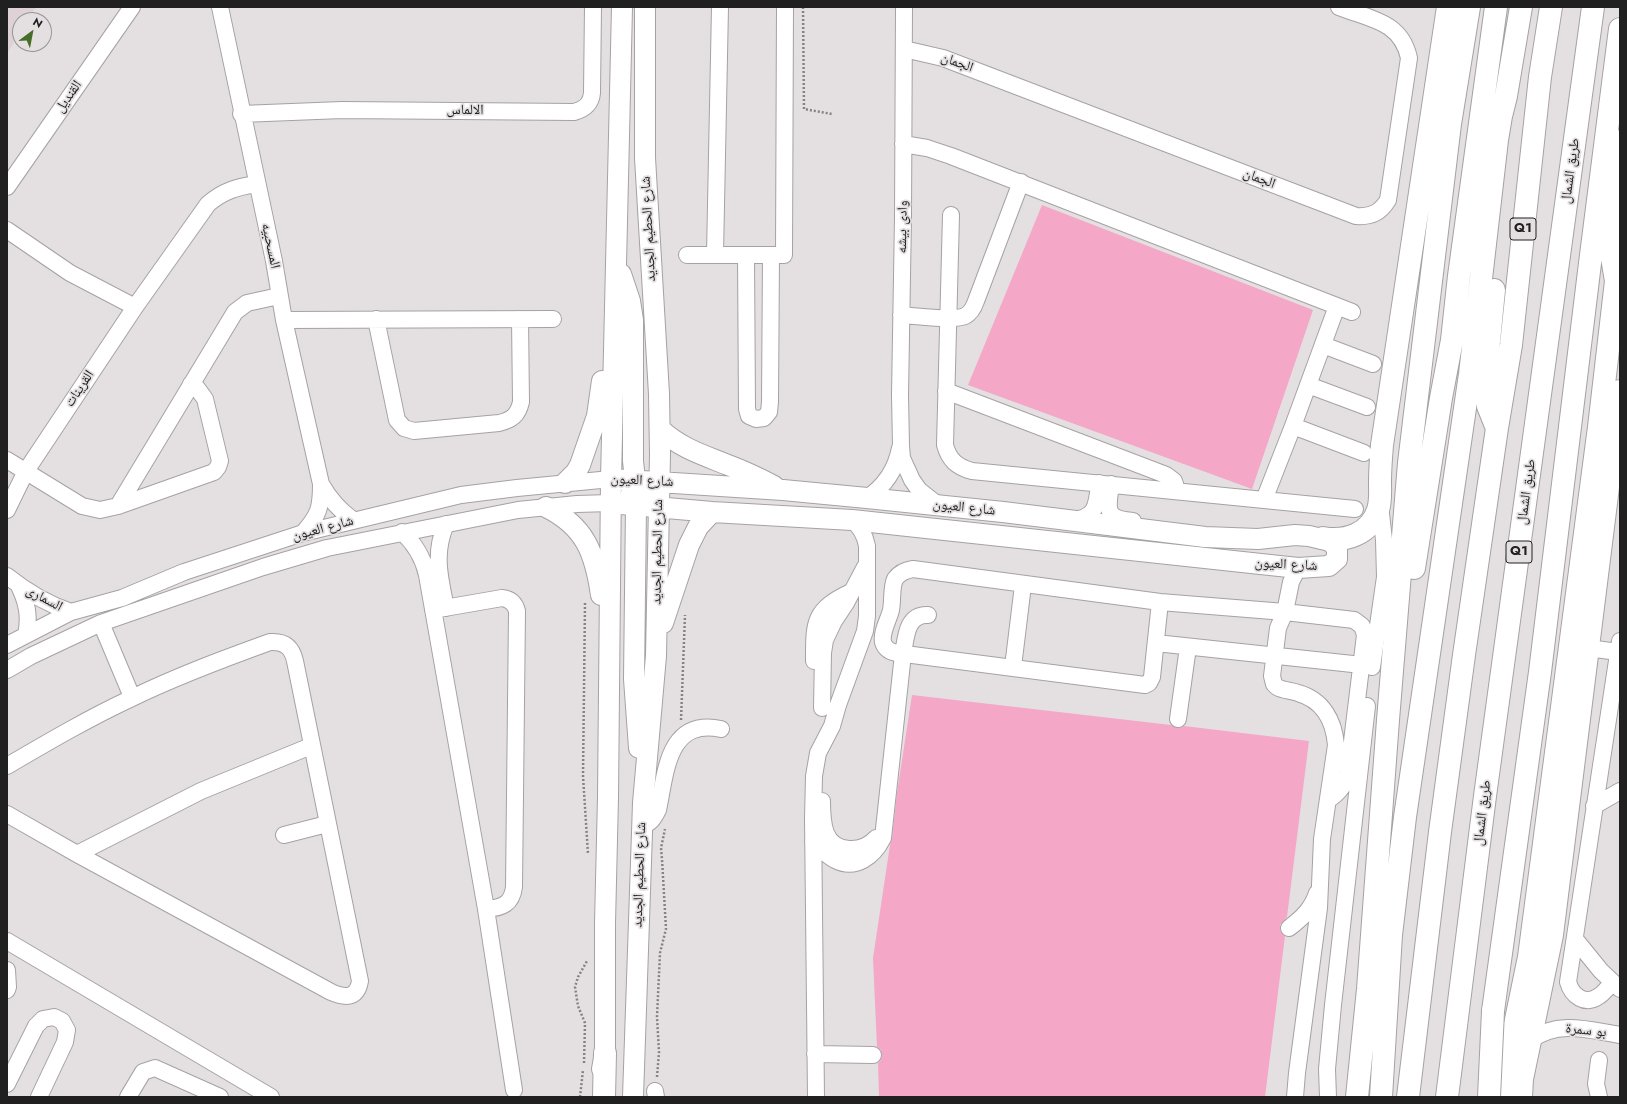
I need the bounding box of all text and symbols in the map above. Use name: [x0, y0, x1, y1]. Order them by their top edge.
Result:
north arrow: [12, 12, 52, 52]
text: N: [30, 14, 46, 32]
street label: الجمان: [939, 49, 975, 77]
street label: القنديل: [52, 78, 86, 116]
street label: الالماس: [446, 103, 484, 119]
street label: طريق الشمال: [1558, 137, 1584, 205]
street label: الجمان: [1241, 165, 1277, 193]
street label: شارع الحطيم الجديد: [638, 176, 660, 282]
street label: وادى بيشه: [894, 200, 912, 254]
road number: Q1: [1510, 218, 1536, 240]
street label: المسحبيه: [257, 222, 283, 270]
street label: القرينات: [62, 367, 98, 411]
street label: طريق الشمال: [1514, 458, 1540, 526]
street label: شارع العيون: [610, 471, 674, 491]
street label: شارع العيون: [932, 496, 996, 520]
street label: شارع الحطيم الجديد: [649, 499, 667, 605]
street label: شارع العيون: [291, 513, 355, 545]
road number: Q1: [1506, 541, 1532, 563]
street label: شارع العيون: [1254, 555, 1318, 575]
street label: السمارى: [23, 582, 65, 616]
street label: طريق الشمال: [1471, 779, 1495, 847]
street label: شارع الحطيم الجديد: [630, 822, 650, 928]
street label: بو سمرة: [1565, 1021, 1607, 1041]

